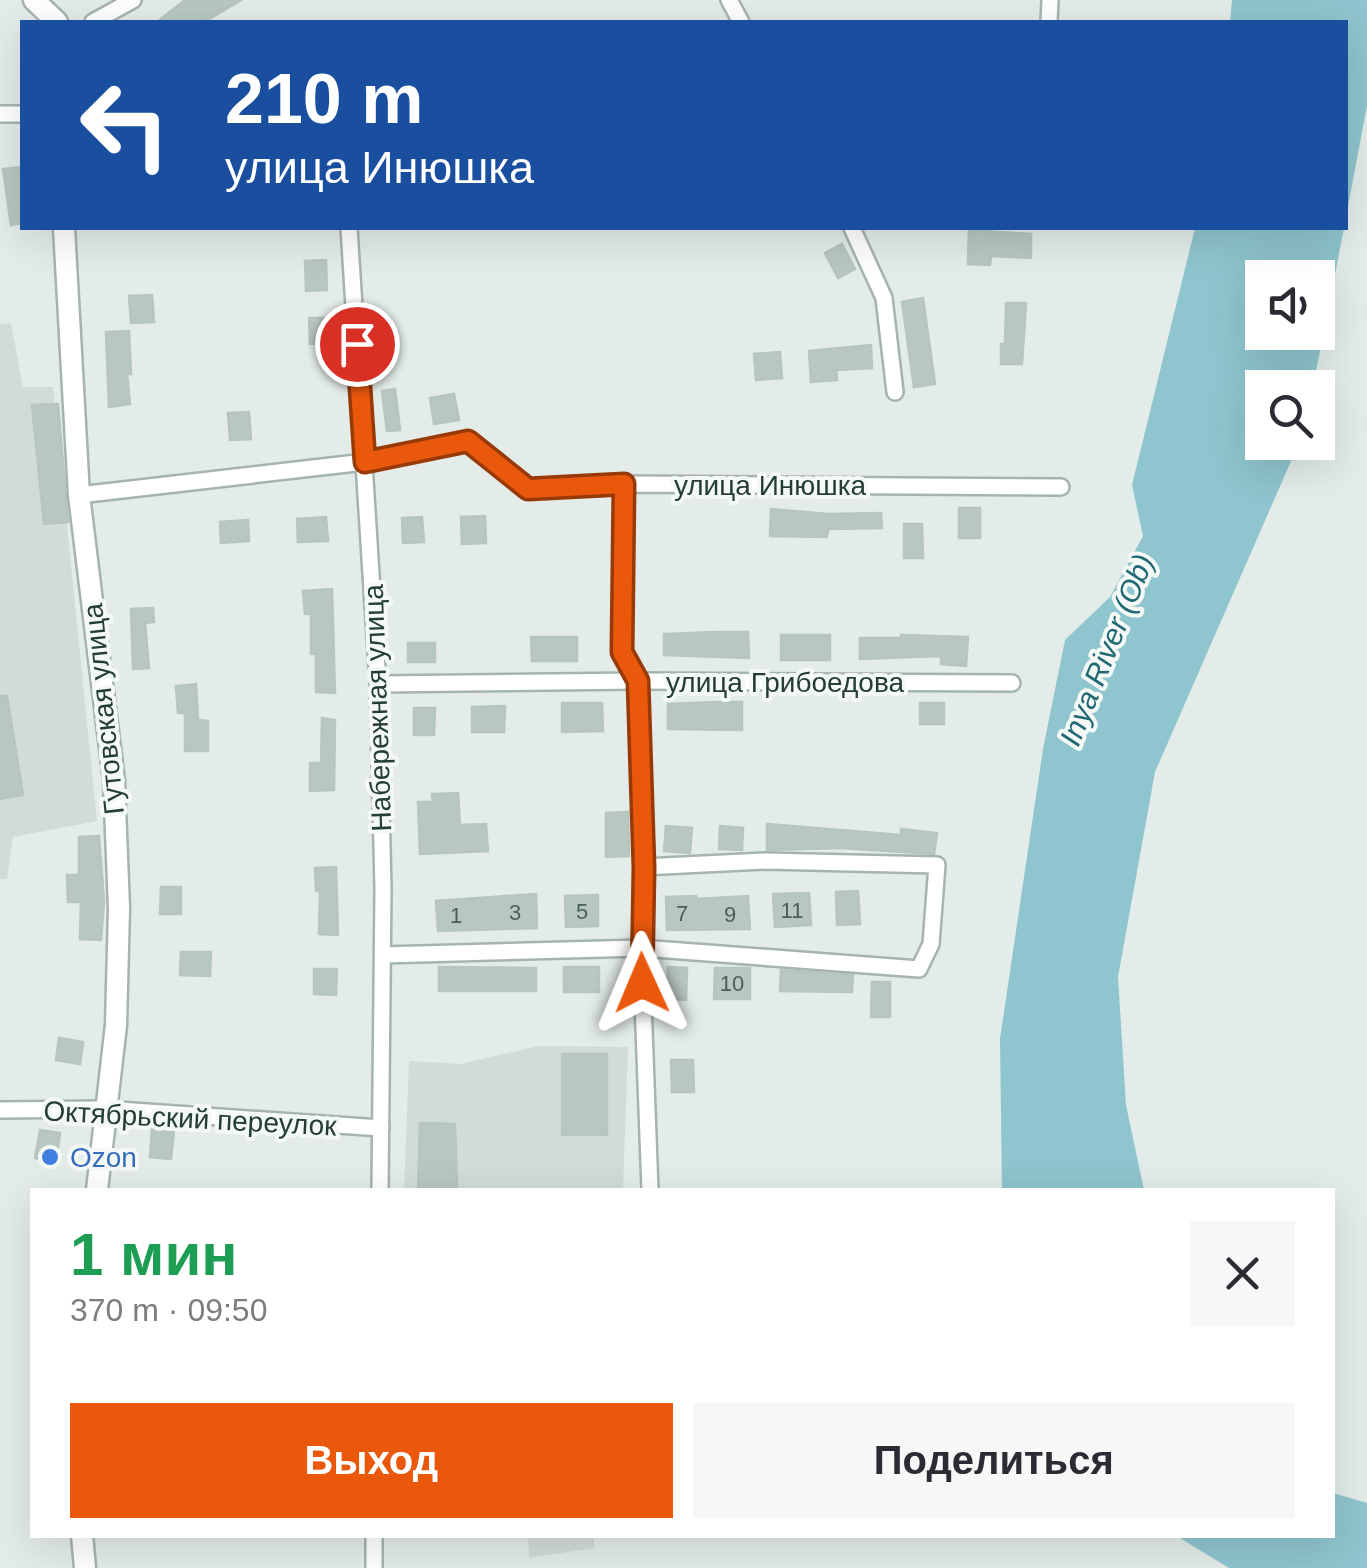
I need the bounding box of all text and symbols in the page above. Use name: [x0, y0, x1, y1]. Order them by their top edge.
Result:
icon: left: [60, 60, 190, 190]
text: 210 m: [225, 60, 423, 138]
text: улица Инюшка: [225, 142, 534, 193]
map controls: [1245, 260, 1335, 460]
button: sound: [1245, 260, 1335, 350]
pin: [315, 302, 400, 387]
icon: arrive: [330, 317, 385, 372]
button: search: [1245, 370, 1335, 460]
street label: улица Инюшка: [674, 470, 867, 501]
water label: Inya River (Ob): [1053, 549, 1160, 750]
street label: Набережная улица: [358, 583, 397, 832]
street label: Гутовская улица: [77, 601, 130, 816]
street label: улица Грибоедова: [666, 667, 905, 698]
house number: 11: [781, 898, 803, 923]
house number: 5: [576, 899, 588, 924]
house number: 3: [509, 900, 521, 925]
house number: 7: [676, 901, 688, 926]
house number: 9: [724, 902, 736, 927]
house number: 1: [450, 903, 462, 928]
position arrow: [590, 931, 694, 1035]
house number: 10: [720, 971, 744, 996]
street label: Октябрьский переулок: [43, 1095, 338, 1142]
place label: Ozon: [70, 1142, 137, 1173]
marker: Ozon: [39, 1146, 61, 1168]
text: 1 мин: [70, 1221, 238, 1288]
button: close: [1190, 1221, 1295, 1326]
text: 370 m · 09:50: [70, 1292, 267, 1328]
button: Выход: [70, 1403, 673, 1518]
button: Поделиться: [693, 1403, 1295, 1518]

